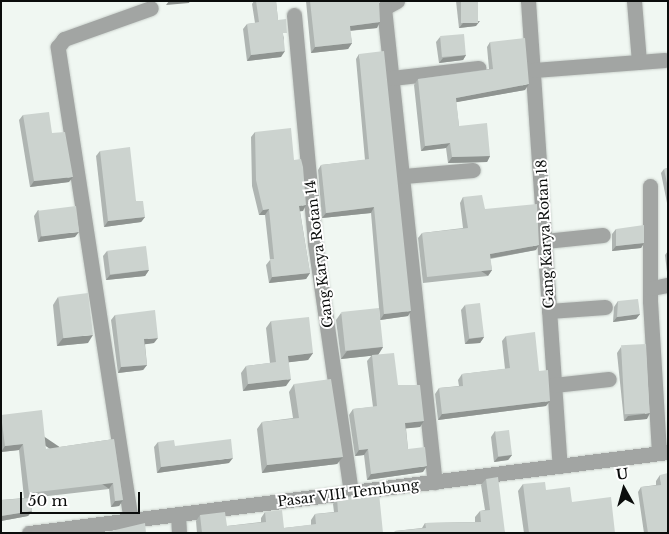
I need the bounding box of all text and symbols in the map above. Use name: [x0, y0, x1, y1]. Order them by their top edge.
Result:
street label: Gang Karya Rotan 18: [533, 159, 557, 309]
street label: Gang Karya Rotan 14: [302, 179, 336, 329]
north arrow: [599, 464, 649, 514]
text: U: [615, 464, 629, 484]
street label: Pasar VIII Tembung: [276, 476, 420, 510]
scale bar: [22, 482, 142, 514]
text: 50 m: [28, 491, 68, 510]

